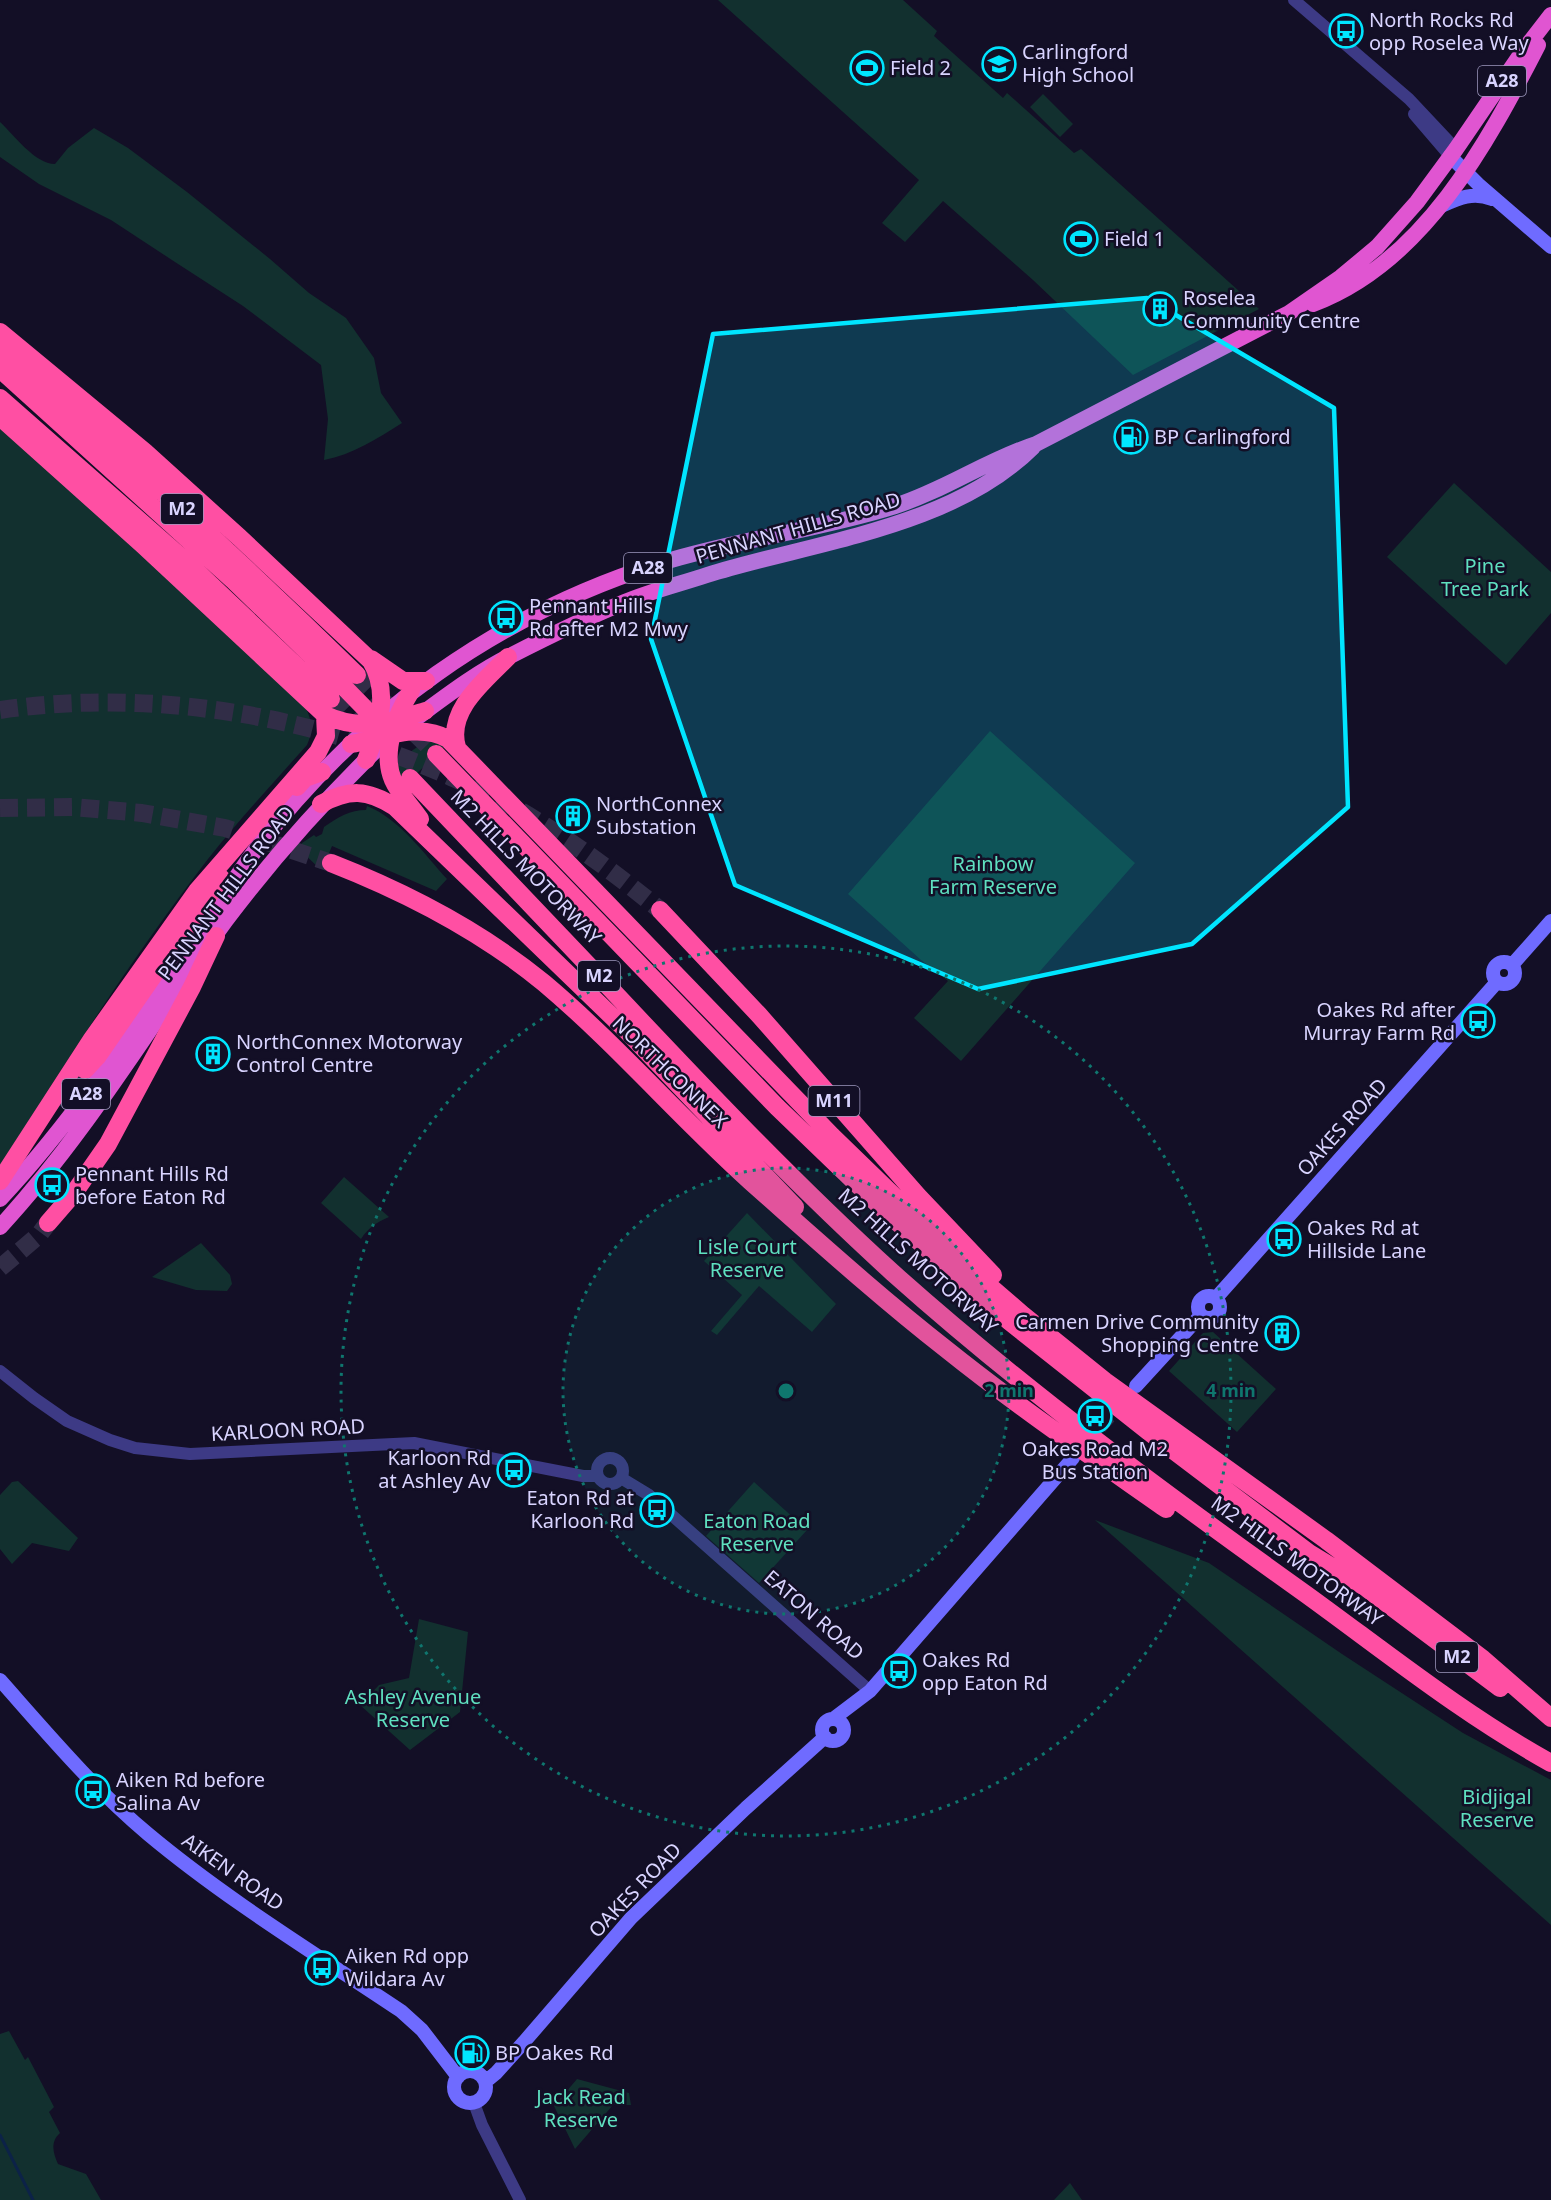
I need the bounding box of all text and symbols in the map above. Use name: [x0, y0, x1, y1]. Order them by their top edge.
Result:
place label: North Rocks Rd opp Roselea Way: [1369, 6, 1530, 56]
bus stop icon: North Rocks Rd opp Roselea Way: [1328, 13, 1364, 49]
place label: Carlingford High School: [1022, 38, 1134, 88]
school or university icon: Carlingford High School: [981, 46, 1017, 82]
sports icon: Field 2: [849, 50, 885, 86]
place label: Field 2: [890, 54, 951, 81]
road number: A28: [1478, 66, 1526, 96]
sports icon: Field 1: [1063, 221, 1099, 257]
place label: Field 1: [1104, 225, 1165, 252]
place label: Roselea Community Centre: [1183, 284, 1360, 334]
building icon: Roselea Community Centre: [1142, 291, 1178, 327]
fuel station icon: BP Carlingford: [1113, 419, 1149, 455]
place label: BP Carlingford: [1154, 423, 1291, 450]
street label: PENNANT HILLS ROAD: [692, 485, 903, 570]
road number: M2: [161, 494, 203, 524]
park label: Pine Tree Park: [1441, 552, 1529, 602]
road number: A28: [624, 553, 672, 583]
place label: Pennant Hills Rd after M2 Mwy: [529, 592, 689, 642]
bus stop icon: Pennant Hills Rd after M2 Mwy: [488, 600, 524, 636]
street label: M2 HILLS MOTORWAY: [445, 783, 608, 951]
place label: NorthConnex Substation: [596, 790, 722, 840]
building icon: NorthConnex Substation: [555, 798, 591, 834]
street label: PENNANT HILLS ROAD: [151, 800, 300, 985]
park label: Rainbow Farm Reserve: [929, 850, 1057, 900]
road number: M2: [578, 961, 620, 991]
place label: Oakes Rd after Murray Farm Rd: [1303, 996, 1455, 1046]
bus stop icon: Oakes Rd after Murray Farm Rd: [1460, 1003, 1496, 1039]
street label: NORTHCONNEX: [607, 1010, 734, 1134]
place label: NorthConnex Motorway Control Centre: [236, 1028, 463, 1078]
building icon: NorthConnex Motorway Control Centre: [195, 1036, 231, 1072]
street label: OAKES ROAD: [1291, 1072, 1393, 1181]
road number: A28: [62, 1079, 110, 1109]
road number: M11: [808, 1086, 860, 1116]
place label: Pennant Hills Rd before Eaton Rd: [75, 1160, 229, 1210]
bus stop icon: Pennant Hills Rd before Eaton Rd: [34, 1167, 70, 1203]
street label: M2 HILLS MOTORWAY: [833, 1182, 1004, 1340]
place label: Oakes Rd at Hillside Lane: [1307, 1214, 1426, 1264]
bus stop icon: Oakes Rd at Hillside Lane: [1266, 1221, 1302, 1257]
park label: Lisle Court Reserve: [697, 1233, 797, 1283]
place label: Carmen Drive Community Shopping Centre: [1015, 1308, 1260, 1358]
building icon: Carmen Drive Community Shopping Centre: [1264, 1315, 1300, 1351]
text: 2 min: [984, 1378, 1034, 1402]
text: 4 min: [1206, 1378, 1256, 1402]
centre of rings: [776, 1381, 796, 1401]
bus stop icon: Oakes Road M2 Bus Station: [1077, 1398, 1113, 1434]
street label: KARLOON ROAD: [210, 1412, 366, 1447]
place label: Oakes Road M2 Bus Station: [1022, 1435, 1168, 1485]
place label: Karloon Rd at Ashley Av: [378, 1444, 492, 1494]
bus stop icon: Karloon Rd at Ashley Av: [496, 1452, 532, 1488]
place label: Eaton Rd at Karloon Rd: [526, 1484, 634, 1534]
street label: M2 HILLS MOTORWAY: [1206, 1489, 1389, 1633]
bus stop icon: Eaton Rd at Karloon Rd: [639, 1492, 675, 1528]
park label: Eaton Road Reserve: [703, 1507, 811, 1557]
street label: EATON ROAD: [759, 1564, 870, 1666]
road number: M2: [1436, 1642, 1478, 1672]
place label: Oakes Rd opp Eaton Rd: [922, 1646, 1048, 1696]
bus stop icon: Oakes Rd opp Eaton Rd: [881, 1653, 917, 1689]
park label: Ashley Avenue Reserve: [345, 1683, 481, 1733]
place label: Aiken Rd before Salina Av: [116, 1766, 265, 1816]
bus stop icon: Aiken Rd before Salina Av: [75, 1773, 111, 1809]
park label: Bidjigal Reserve: [1460, 1783, 1534, 1833]
street label: AIKEN ROAD: [177, 1827, 290, 1917]
street label: OAKES ROAD: [582, 1836, 687, 1943]
place label: Aiken Rd opp Wildara Av: [345, 1942, 469, 1992]
bus stop icon: Aiken Rd opp Wildara Av: [304, 1950, 340, 1986]
fuel station icon: BP Oakes Rd: [454, 2035, 490, 2071]
place label: BP Oakes Rd: [495, 2039, 614, 2066]
park label: Jack Read Reserve: [534, 2083, 626, 2133]

